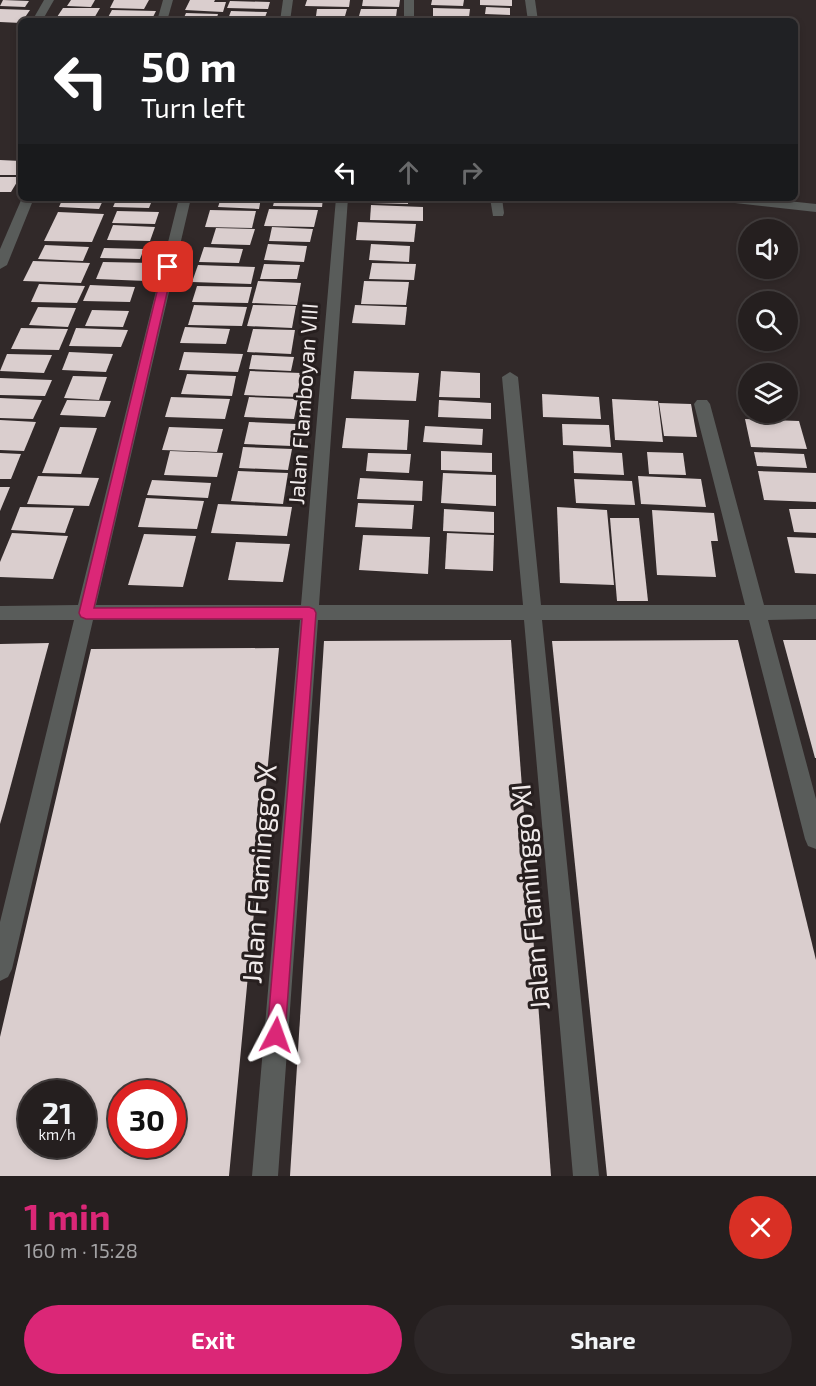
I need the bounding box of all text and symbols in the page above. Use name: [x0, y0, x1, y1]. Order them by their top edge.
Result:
text: 50 m: [141, 40, 237, 90]
icon: left: [42, 42, 120, 120]
text: Turn left: [141, 91, 245, 123]
icon: left: [329, 156, 362, 189]
icon: ahead: [392, 156, 425, 189]
icon: right: [455, 156, 488, 189]
map controls: [738, 219, 798, 423]
button: sound: [738, 219, 798, 279]
pin: [142, 241, 193, 292]
icon: arrive: [151, 250, 184, 283]
button: search: [738, 291, 798, 351]
street label: Jalan Flamboyan VIII: [282, 302, 322, 506]
button: layers: [738, 363, 798, 423]
street label: Jalan Flaminggo X: [234, 763, 283, 985]
street label: Jalan Flaminggo XI: [503, 783, 556, 1012]
position arrow: [244, 1003, 308, 1067]
speed limit sign: 30: [108, 1080, 186, 1158]
text: 21: [42, 1094, 72, 1130]
text: km/h: [38, 1125, 76, 1143]
text: 1 min: [24, 1194, 111, 1237]
button: close: [729, 1196, 792, 1259]
text: 160 m · 15:28: [24, 1238, 138, 1262]
button: Exit: [24, 1305, 402, 1374]
button: Share: [414, 1305, 792, 1374]

